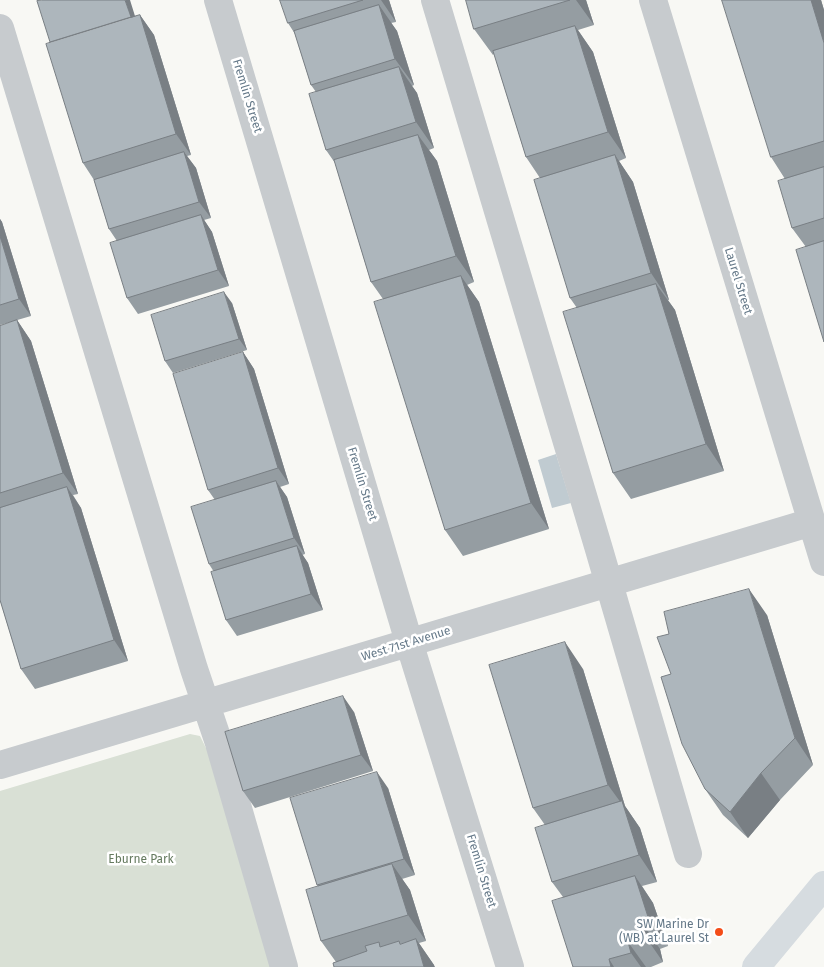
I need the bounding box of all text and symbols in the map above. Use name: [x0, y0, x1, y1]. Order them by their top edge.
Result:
street label: Fremlin Street: [229, 57, 265, 135]
street label: Laurel Street: [721, 246, 755, 316]
street label: Fremlin Street: [344, 445, 380, 523]
street label: West 71st Avenue: [360, 624, 452, 664]
street label: Fremlin Street: [463, 832, 499, 910]
park label: Eburne Park: [108, 853, 174, 867]
place label: SW Marine Dr (WB) at Laurel St: [619, 918, 709, 946]
marker: SW Marine Dr (WB) at Laurel St: [713, 926, 725, 938]

